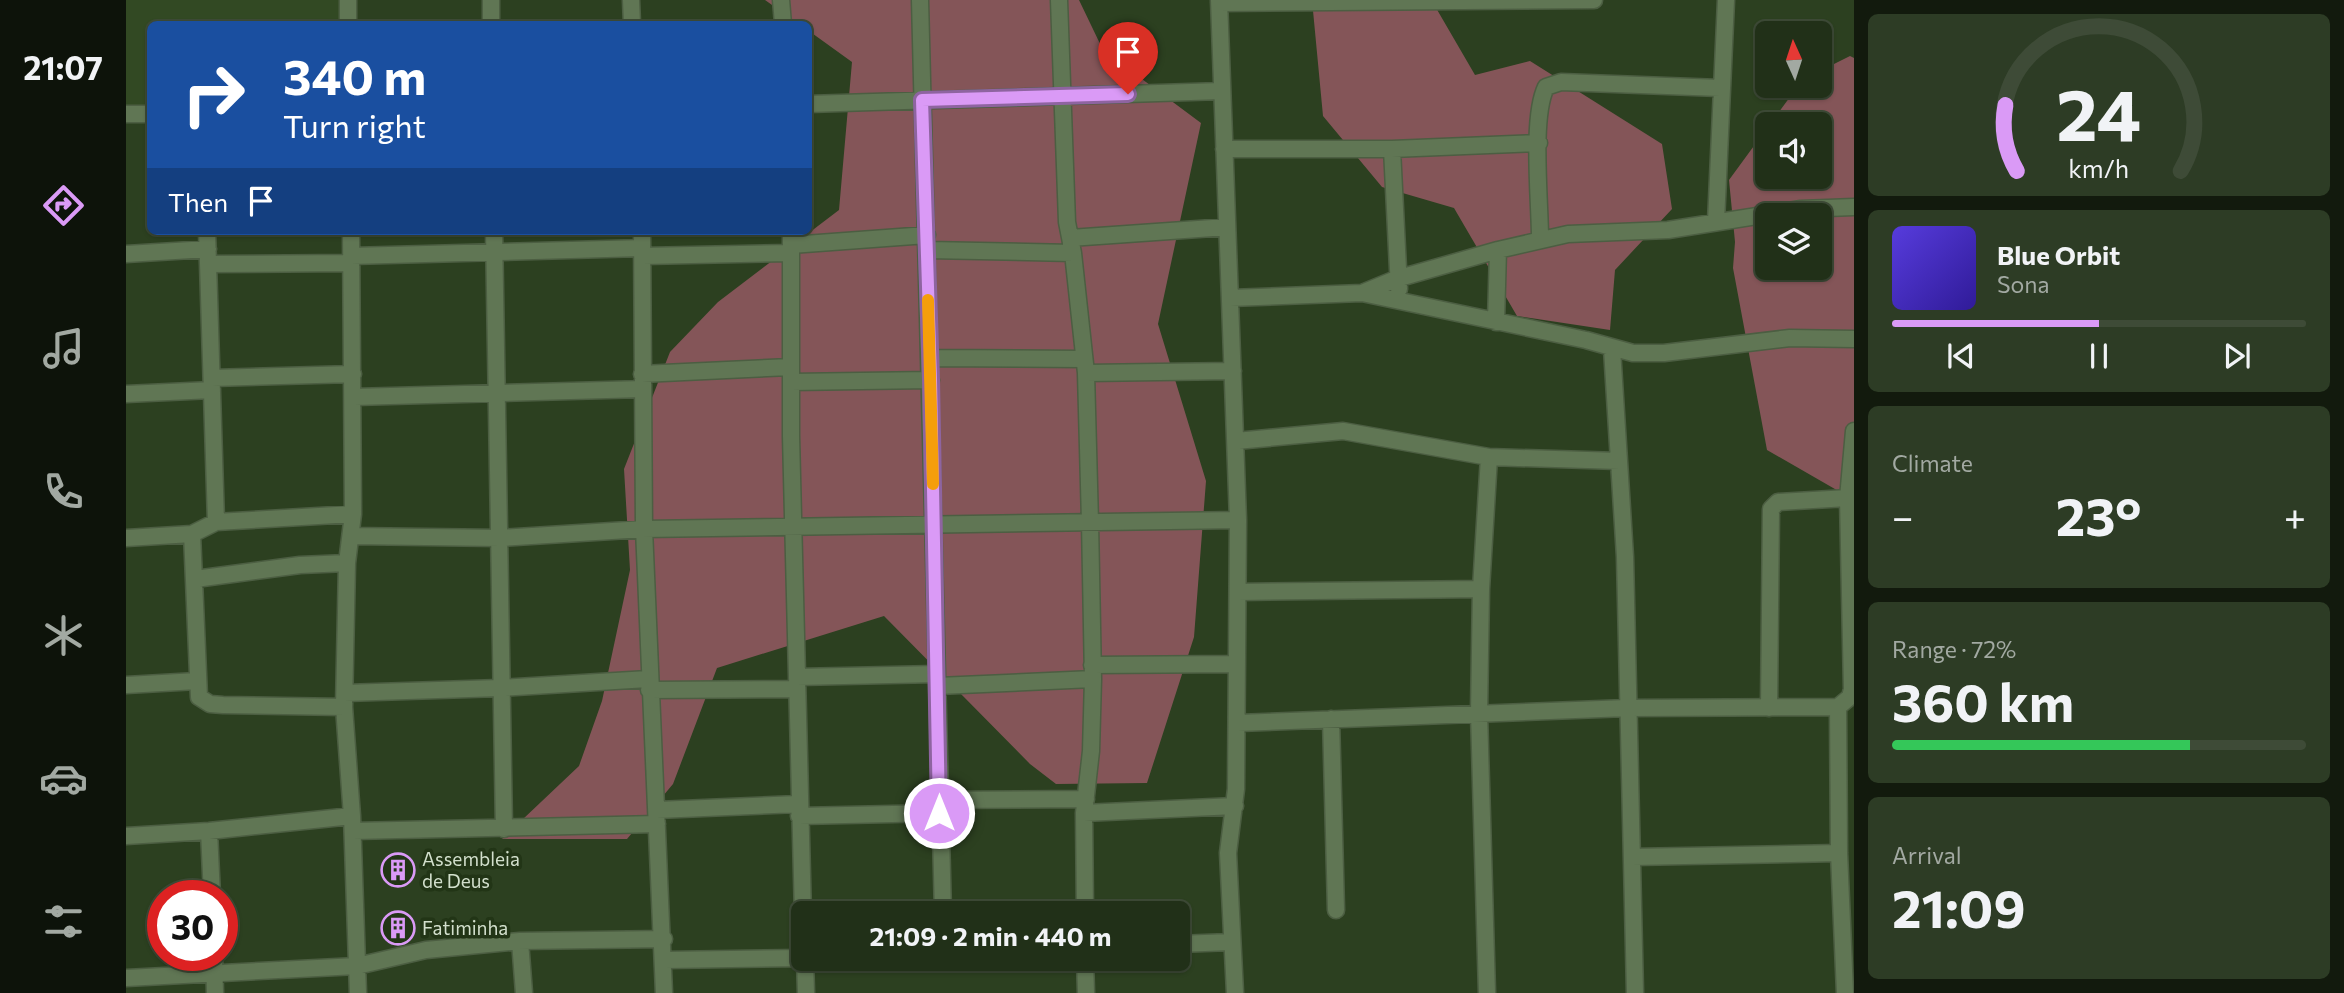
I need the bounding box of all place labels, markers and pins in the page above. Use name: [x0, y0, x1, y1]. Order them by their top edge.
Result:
pin: [1098, 22, 1158, 94]
place label: Assembleia de Deus: [422, 847, 520, 892]
building icon: Assembleia de Deus: [379, 851, 417, 889]
building icon: Fatiminha: [379, 909, 417, 947]
place label: Fatiminha: [422, 916, 508, 939]

